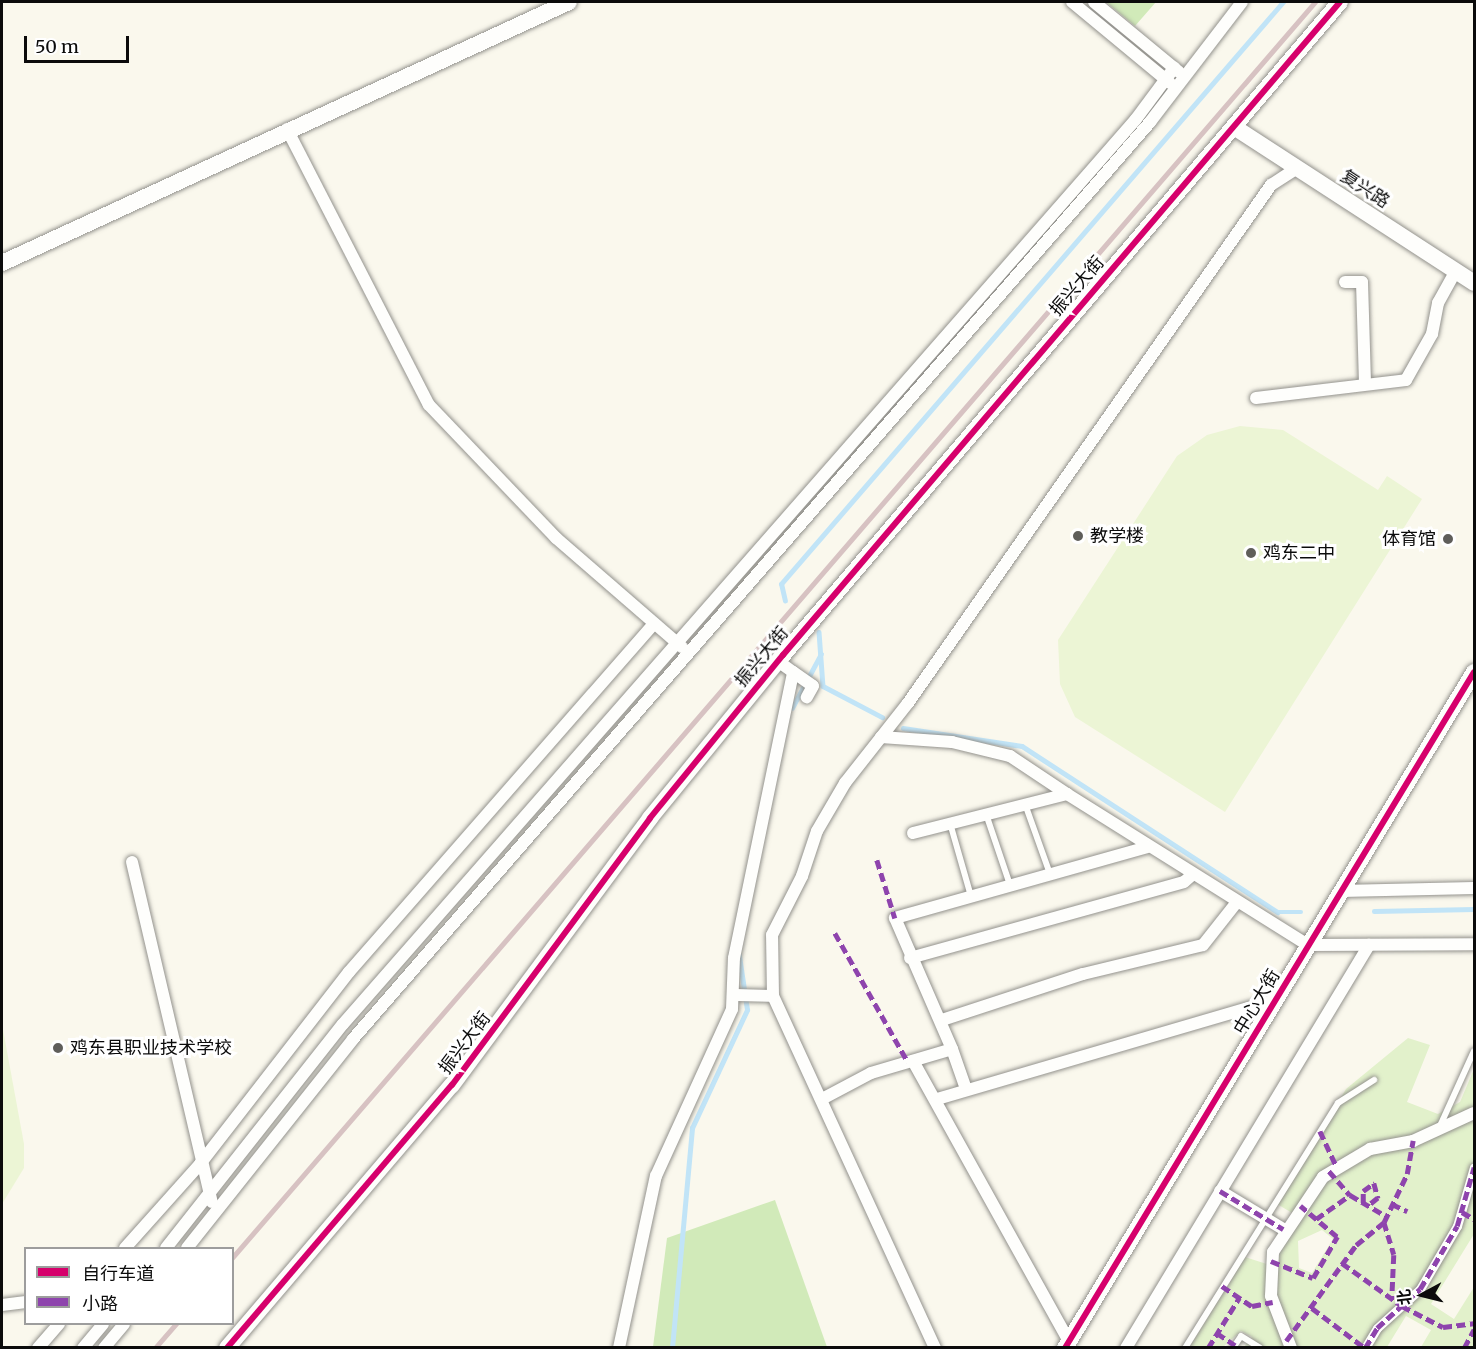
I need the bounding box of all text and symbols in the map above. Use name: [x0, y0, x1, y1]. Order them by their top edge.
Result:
scale bar: [27, 24, 132, 62]
text: 50 m: [35, 35, 79, 58]
street label: 复兴路: [1336, 165, 1394, 213]
street label: 振兴大街: [1045, 252, 1109, 320]
place label: 教学楼: [1090, 525, 1144, 547]
place label: 体育馆: [1382, 528, 1436, 550]
marker: 教学楼: [1071, 529, 1085, 543]
marker: 体育馆: [1441, 532, 1455, 546]
place label: 鸡东二中: [1263, 542, 1335, 564]
marker: 鸡东二中: [1244, 546, 1258, 560]
street label: 振兴大街: [731, 622, 793, 692]
street label: 中心大街: [1229, 966, 1285, 1038]
street label: 振兴大街: [435, 1008, 495, 1078]
place label: 鸡东县职业技术学校: [70, 1037, 232, 1059]
marker: 鸡东县职业技术学校: [51, 1041, 65, 1055]
legend: [24, 1247, 234, 1325]
text: 自行车道: [82, 1262, 154, 1285]
north arrow: [1392, 1265, 1452, 1325]
text: 北: [1393, 1288, 1415, 1306]
text: 小路: [82, 1292, 118, 1315]

